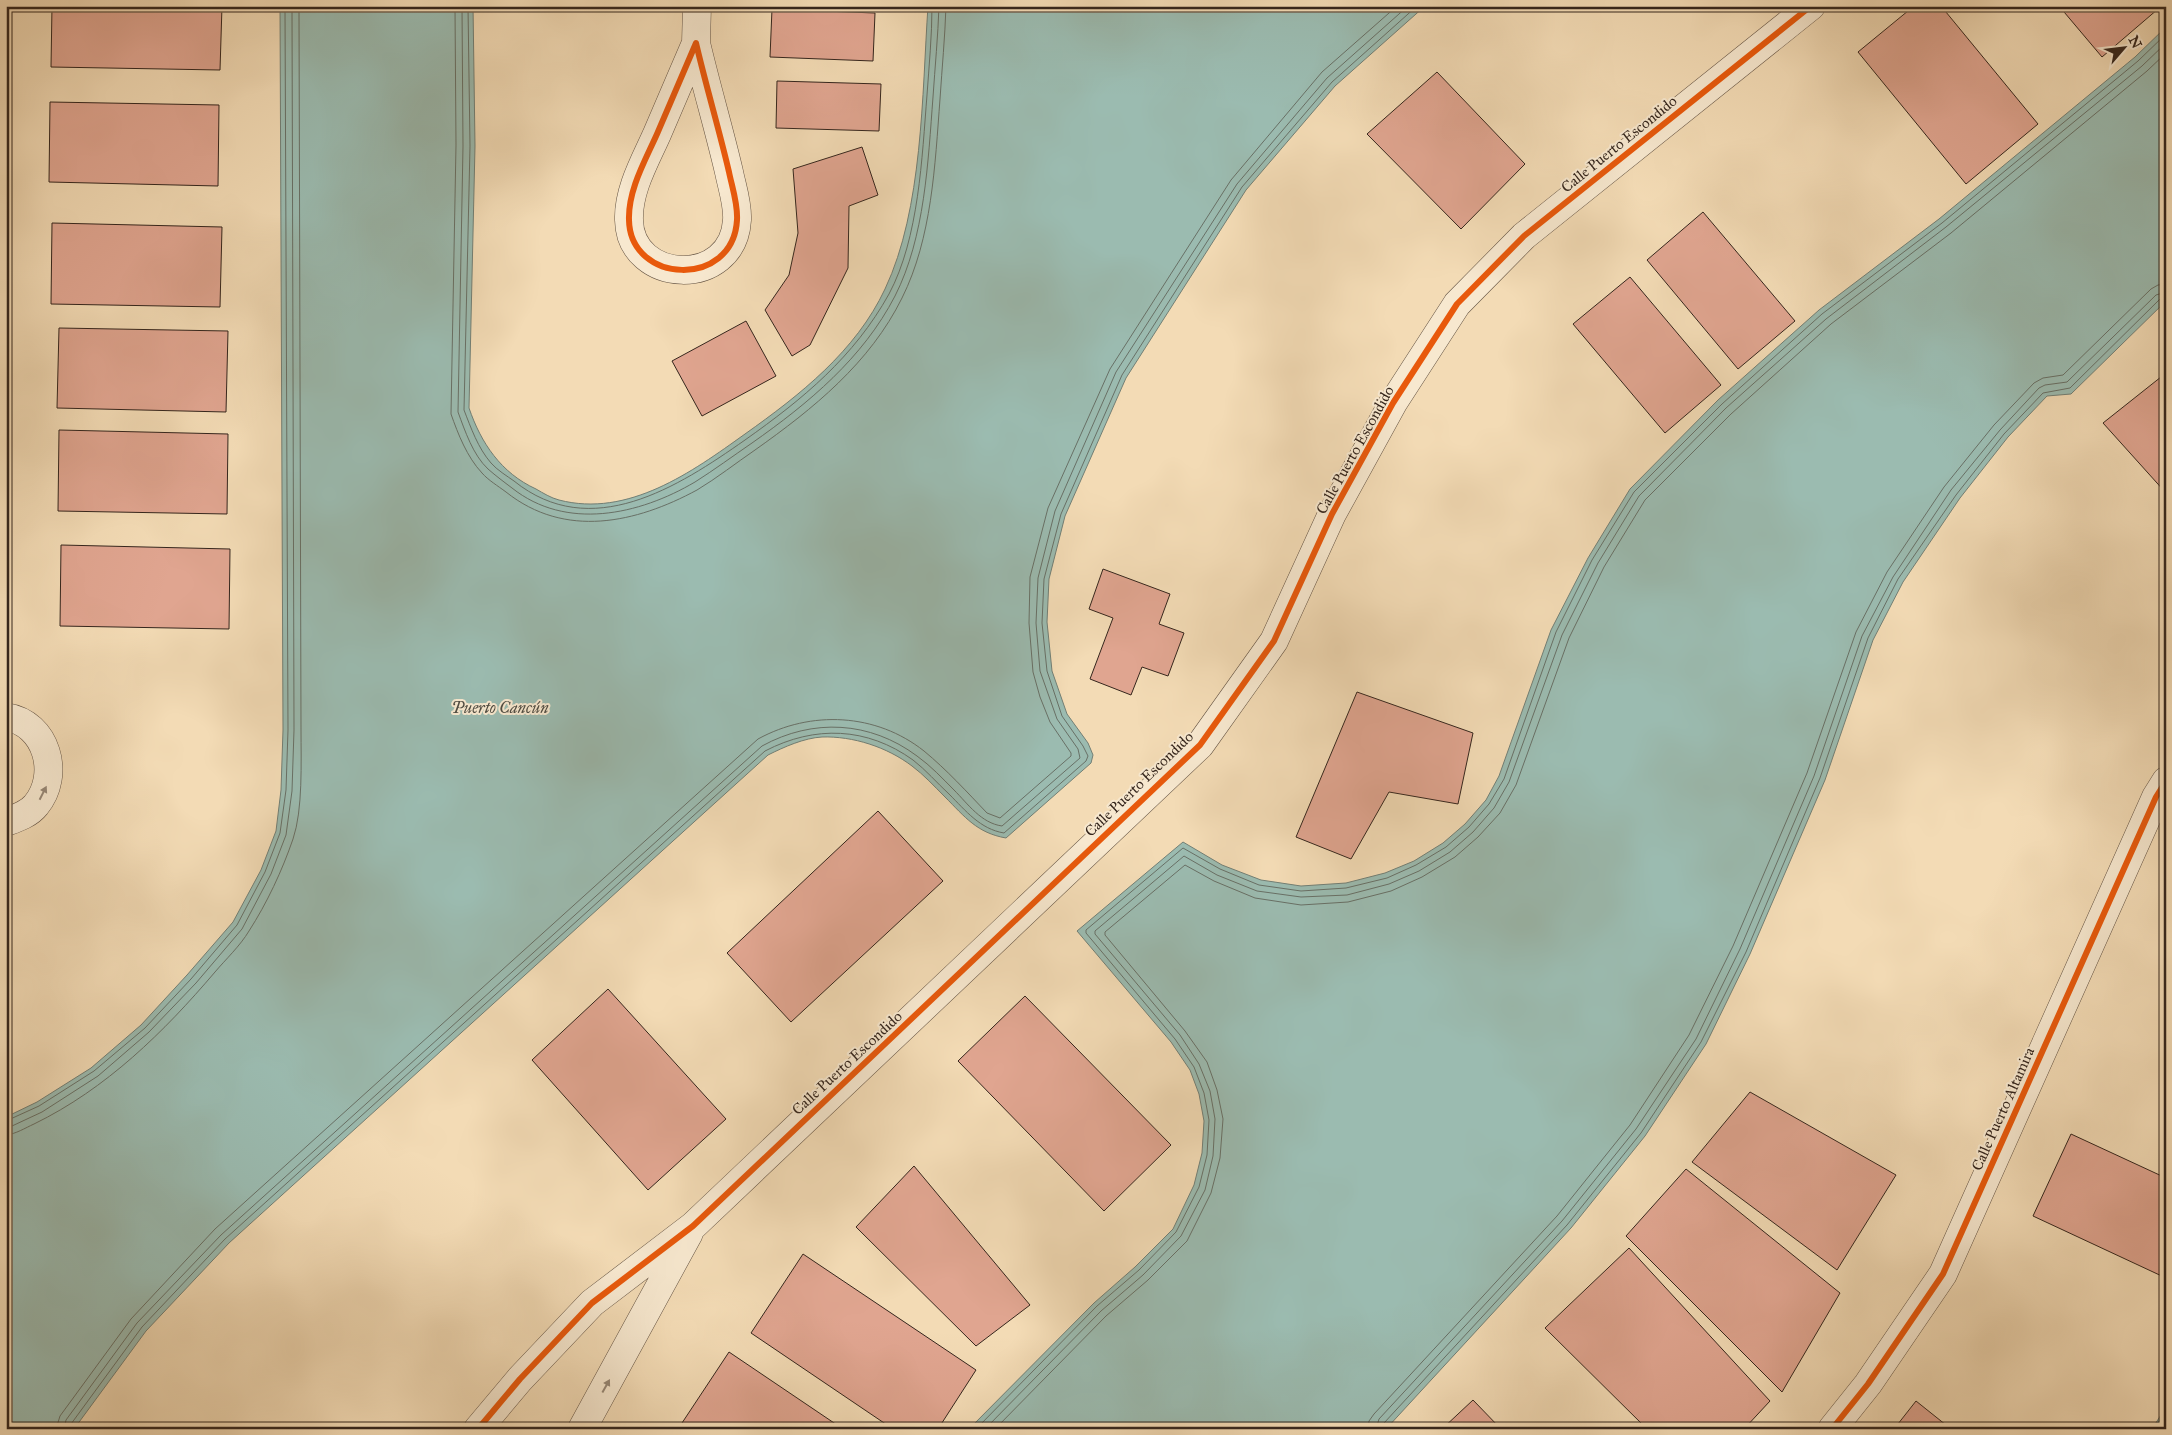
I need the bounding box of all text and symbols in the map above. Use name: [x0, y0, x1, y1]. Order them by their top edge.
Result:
north arrow: [2100, 22, 2150, 72]
text: N: [2125, 33, 2145, 51]
street label: Calle Puerto Escondido: [1557, 92, 1681, 196]
street label: Calle Puerto Escondido: [1312, 382, 1398, 517]
water label: Puerto Cancún: [452, 698, 549, 717]
street label: Calle Puerto Escondido: [1081, 727, 1197, 840]
one-way arrow: [39, 786, 47, 800]
street label: Calle Puerto Escondido: [788, 1007, 906, 1119]
street label: Calle Puerto Altamira: [1968, 1044, 2039, 1174]
one-way arrow: [601, 1380, 610, 1393]

